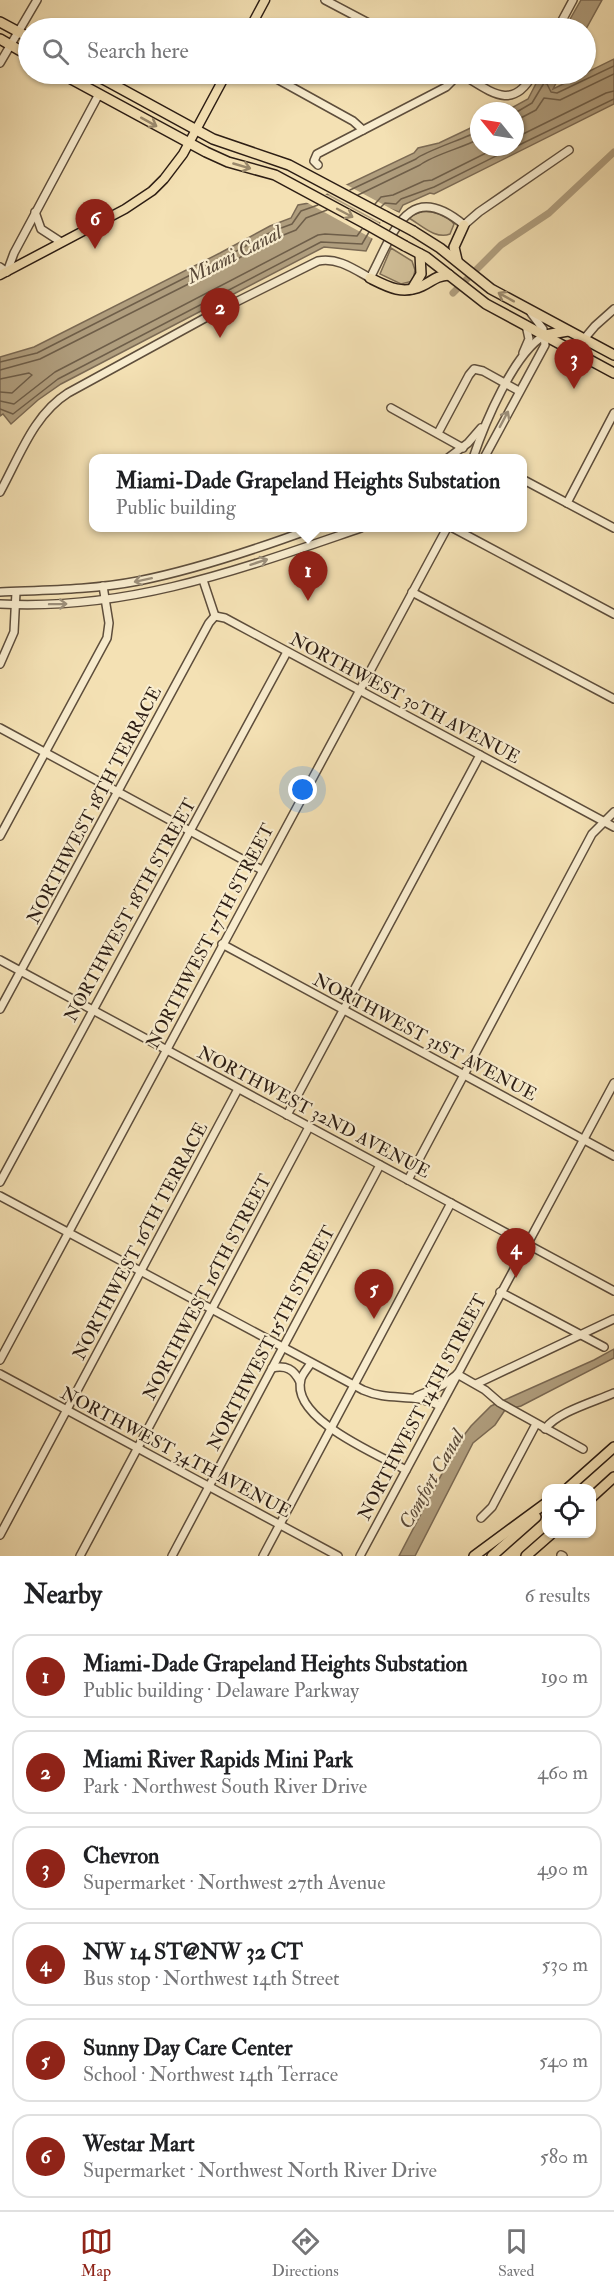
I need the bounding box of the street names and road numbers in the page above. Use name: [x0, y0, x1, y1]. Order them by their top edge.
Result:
street label: NORTHWEST 30TH AVENUE: [286, 628, 524, 769]
street label: NORTHWEST 18TH TERRACE: [22, 683, 167, 928]
street label: NORTHWEST 18TH STREET: [59, 794, 202, 1026]
street label: NORTHWEST 17TH STREET: [141, 819, 280, 1053]
street label: NORTHWEST 31ST AVENUE: [309, 969, 541, 1106]
street label: NORTHWEST 32ND AVENUE: [194, 1041, 434, 1184]
street label: NORTHWEST 16TH TERRACE: [68, 1118, 213, 1364]
street label: NORTHWEST 16TH STREET: [138, 1170, 277, 1404]
street label: NORTHWEST 15TH STREET: [202, 1221, 341, 1455]
street label: NORTHWEST 14TH STREET: [353, 1290, 492, 1524]
street label: NORTHWEST 34TH AVENUE: [56, 1382, 295, 1523]

